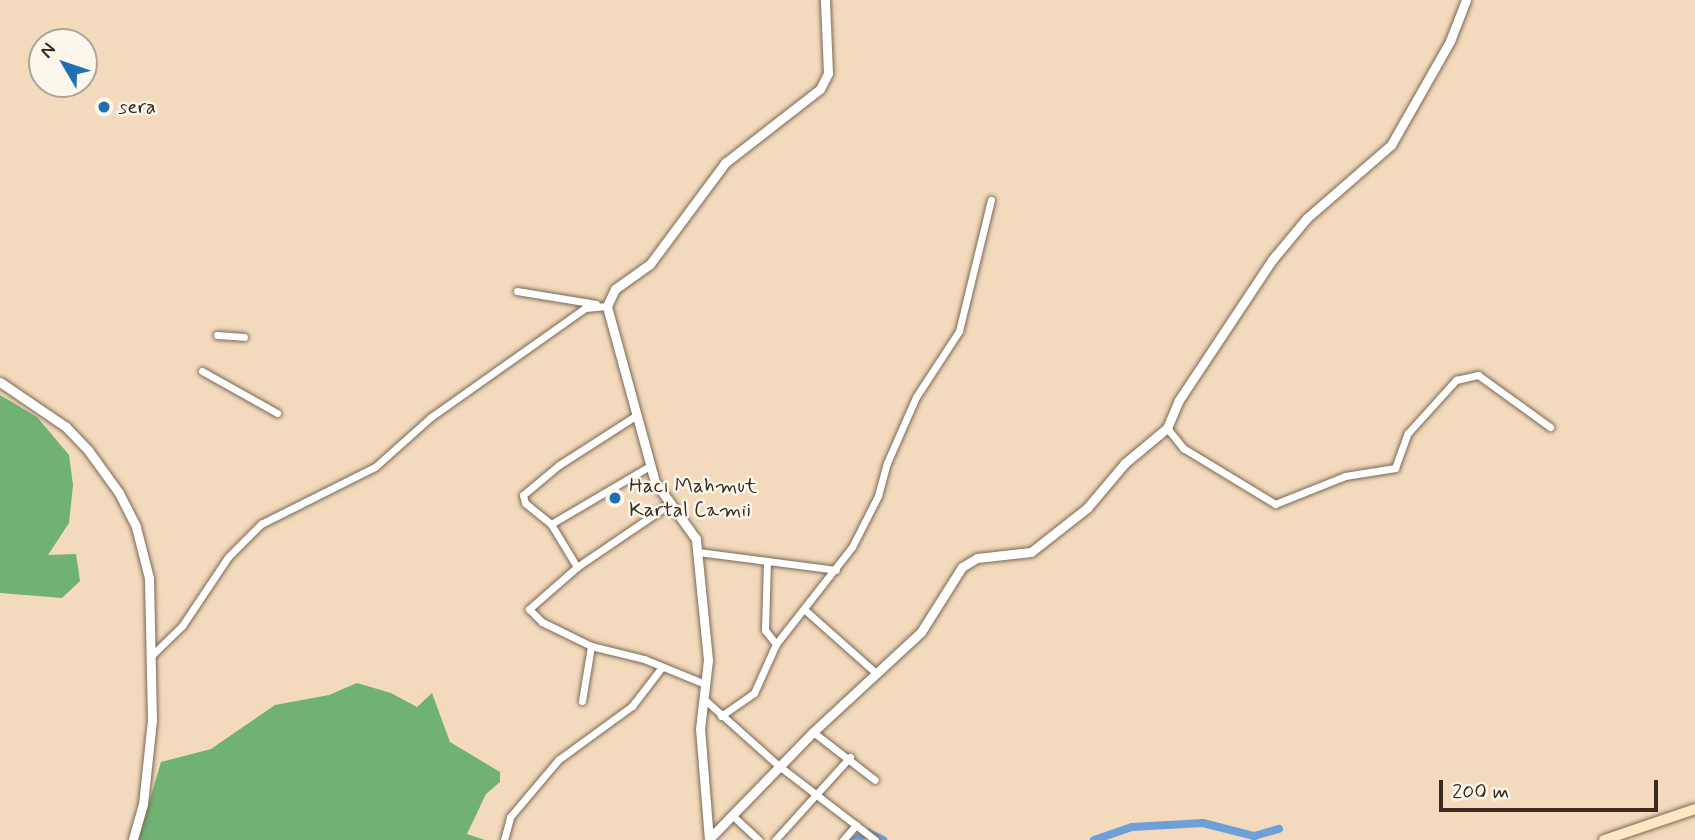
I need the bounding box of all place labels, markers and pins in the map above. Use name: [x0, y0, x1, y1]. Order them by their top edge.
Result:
place label: sera: [118, 94, 156, 120]
marker: sera: [96, 99, 112, 115]
place label: Hacı Mahmut Kartal Camii: [629, 473, 757, 523]
marker: Hacı Mahmut Kartal Camii: [607, 490, 623, 506]

